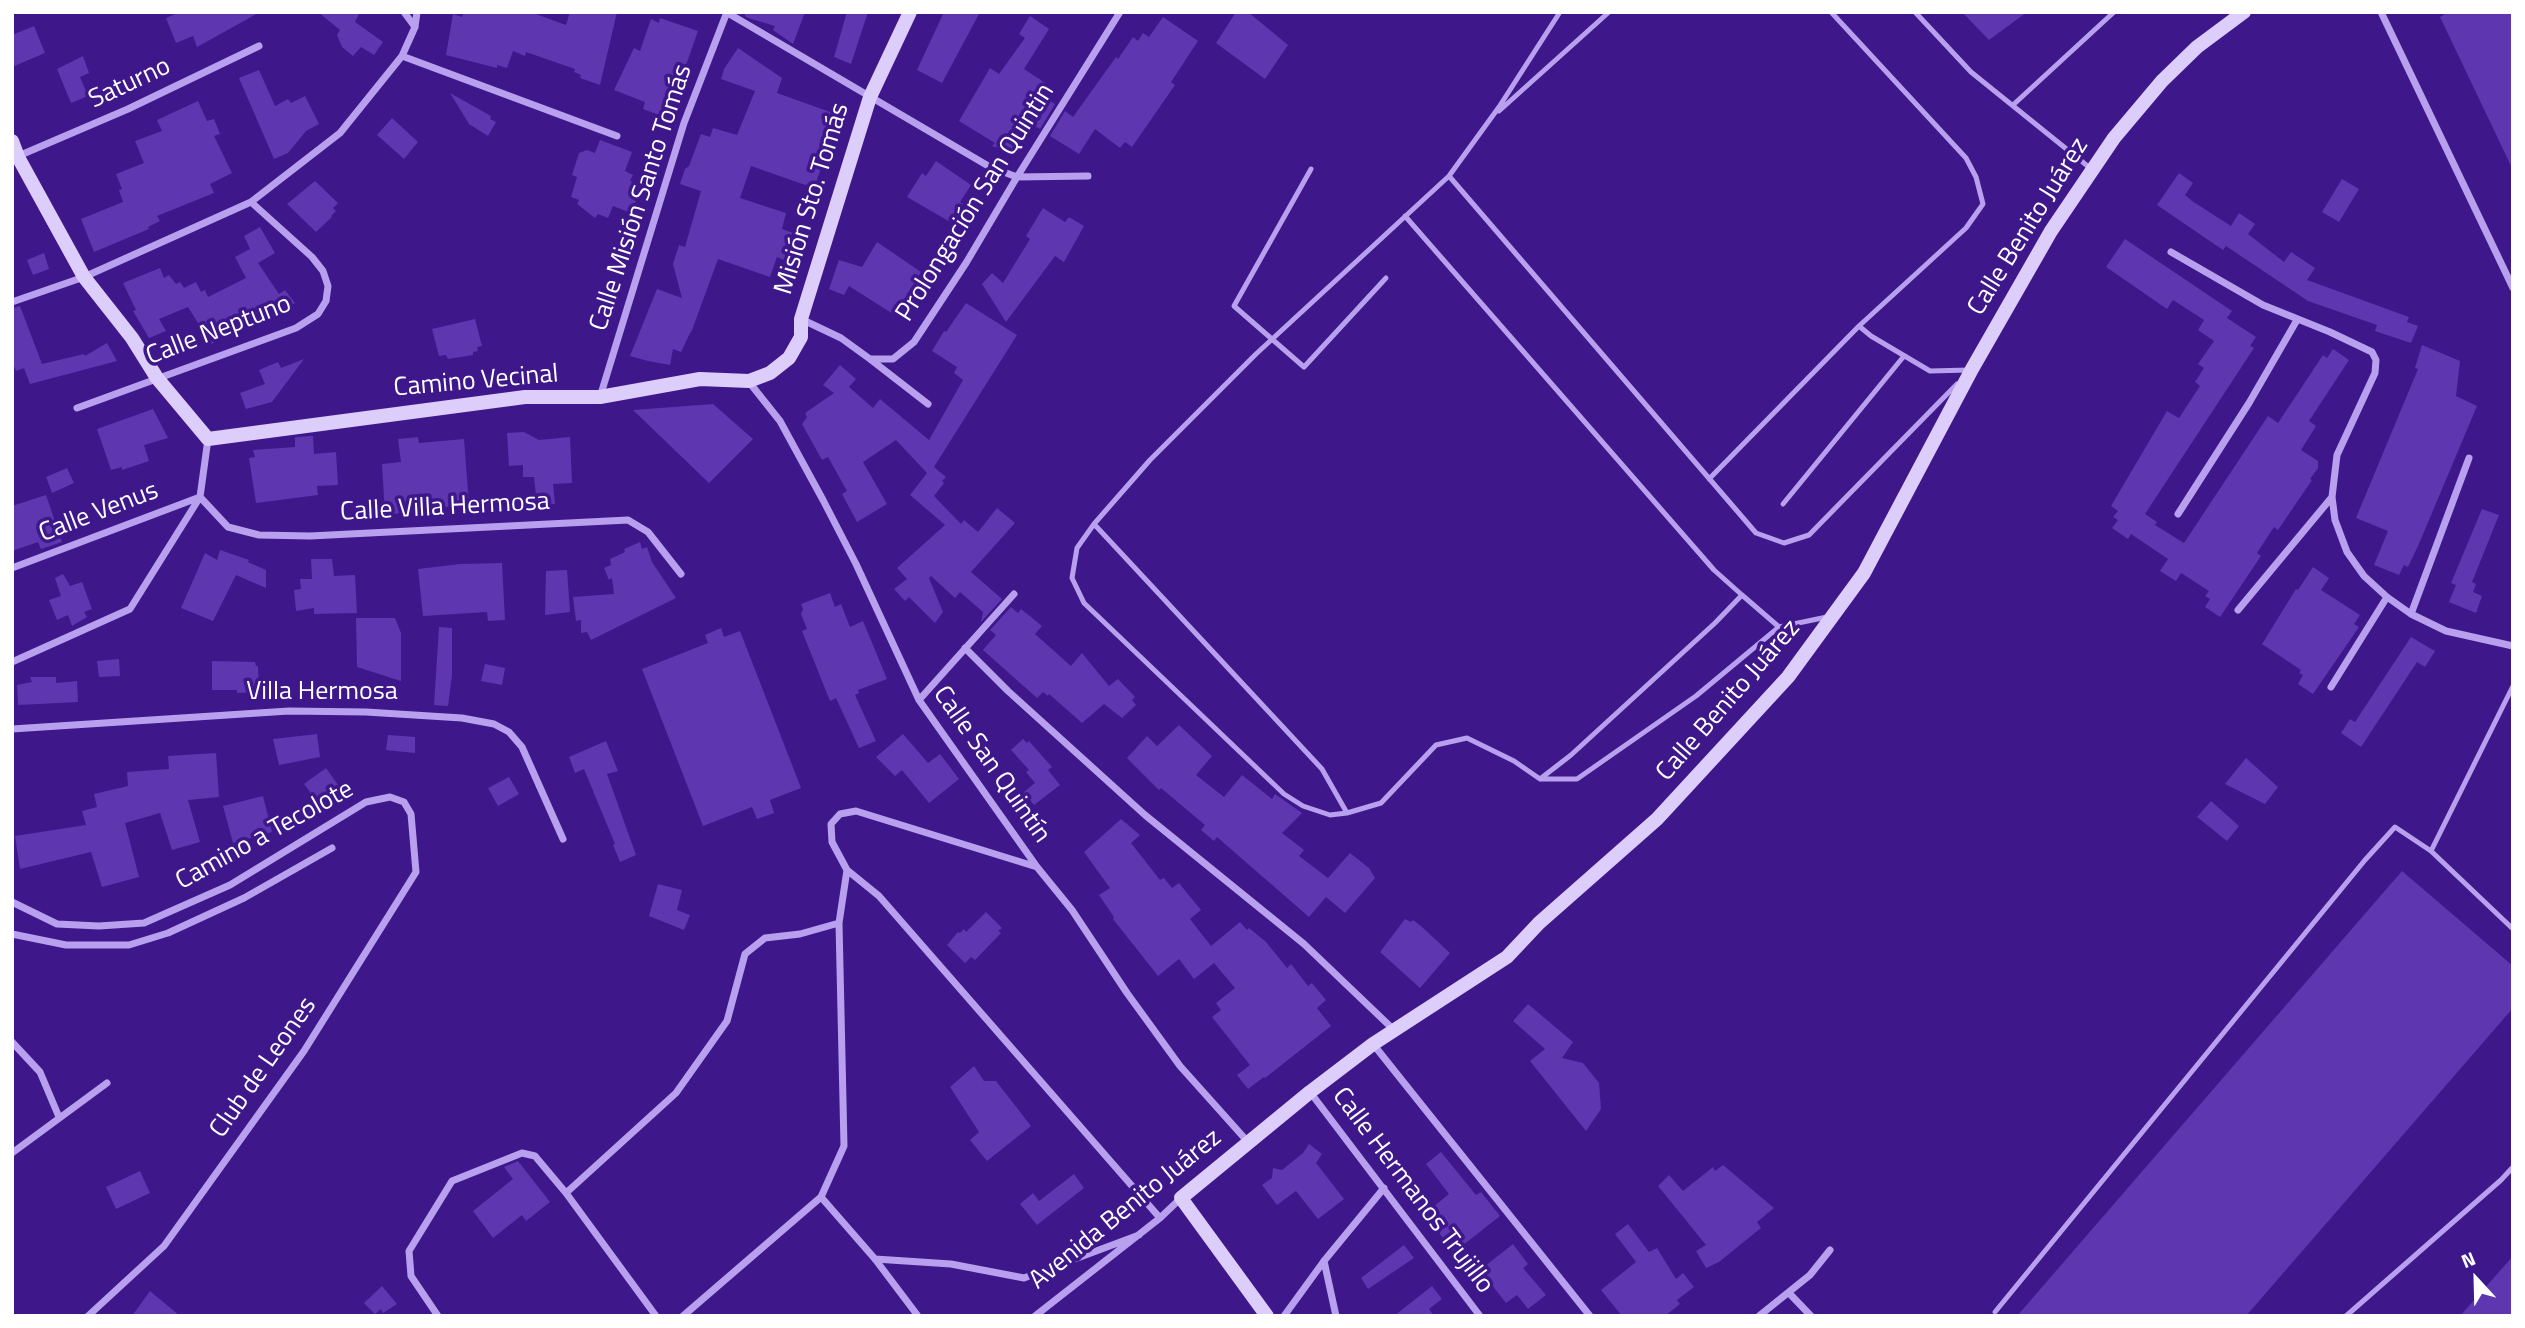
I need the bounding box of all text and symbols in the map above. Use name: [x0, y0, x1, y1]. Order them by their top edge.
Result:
street label: Saturno: [84, 52, 176, 116]
street label: Calle Misión Santo Tomás: [584, 61, 700, 335]
street label: Prolongación San Quintin: [890, 78, 1062, 328]
street label: Misión Sto. Tomás: [769, 99, 857, 299]
street label: Calle Benito Juárez: [1962, 132, 2096, 322]
street label: Calle Neptuno: [142, 289, 296, 373]
street label: Camino Vecinal: [392, 359, 560, 405]
street label: Calle Venus: [35, 476, 163, 550]
street label: Calle Villa Hermosa: [339, 487, 551, 529]
street label: Calle Benito Juárez: [1650, 614, 1808, 788]
street label: Villa Hermosa: [246, 677, 398, 709]
street label: Calle San Quintín: [925, 681, 1057, 849]
street label: Camino a Tecolote: [171, 774, 359, 898]
street label: Club de Leones: [204, 992, 324, 1144]
street label: Calle Hermanos Trujillo: [1325, 1082, 1499, 1300]
street label: Avenida Benito Juárez: [1024, 1123, 1228, 1297]
text: N: [2456, 1243, 2479, 1275]
north arrow: [2441, 1244, 2511, 1314]

